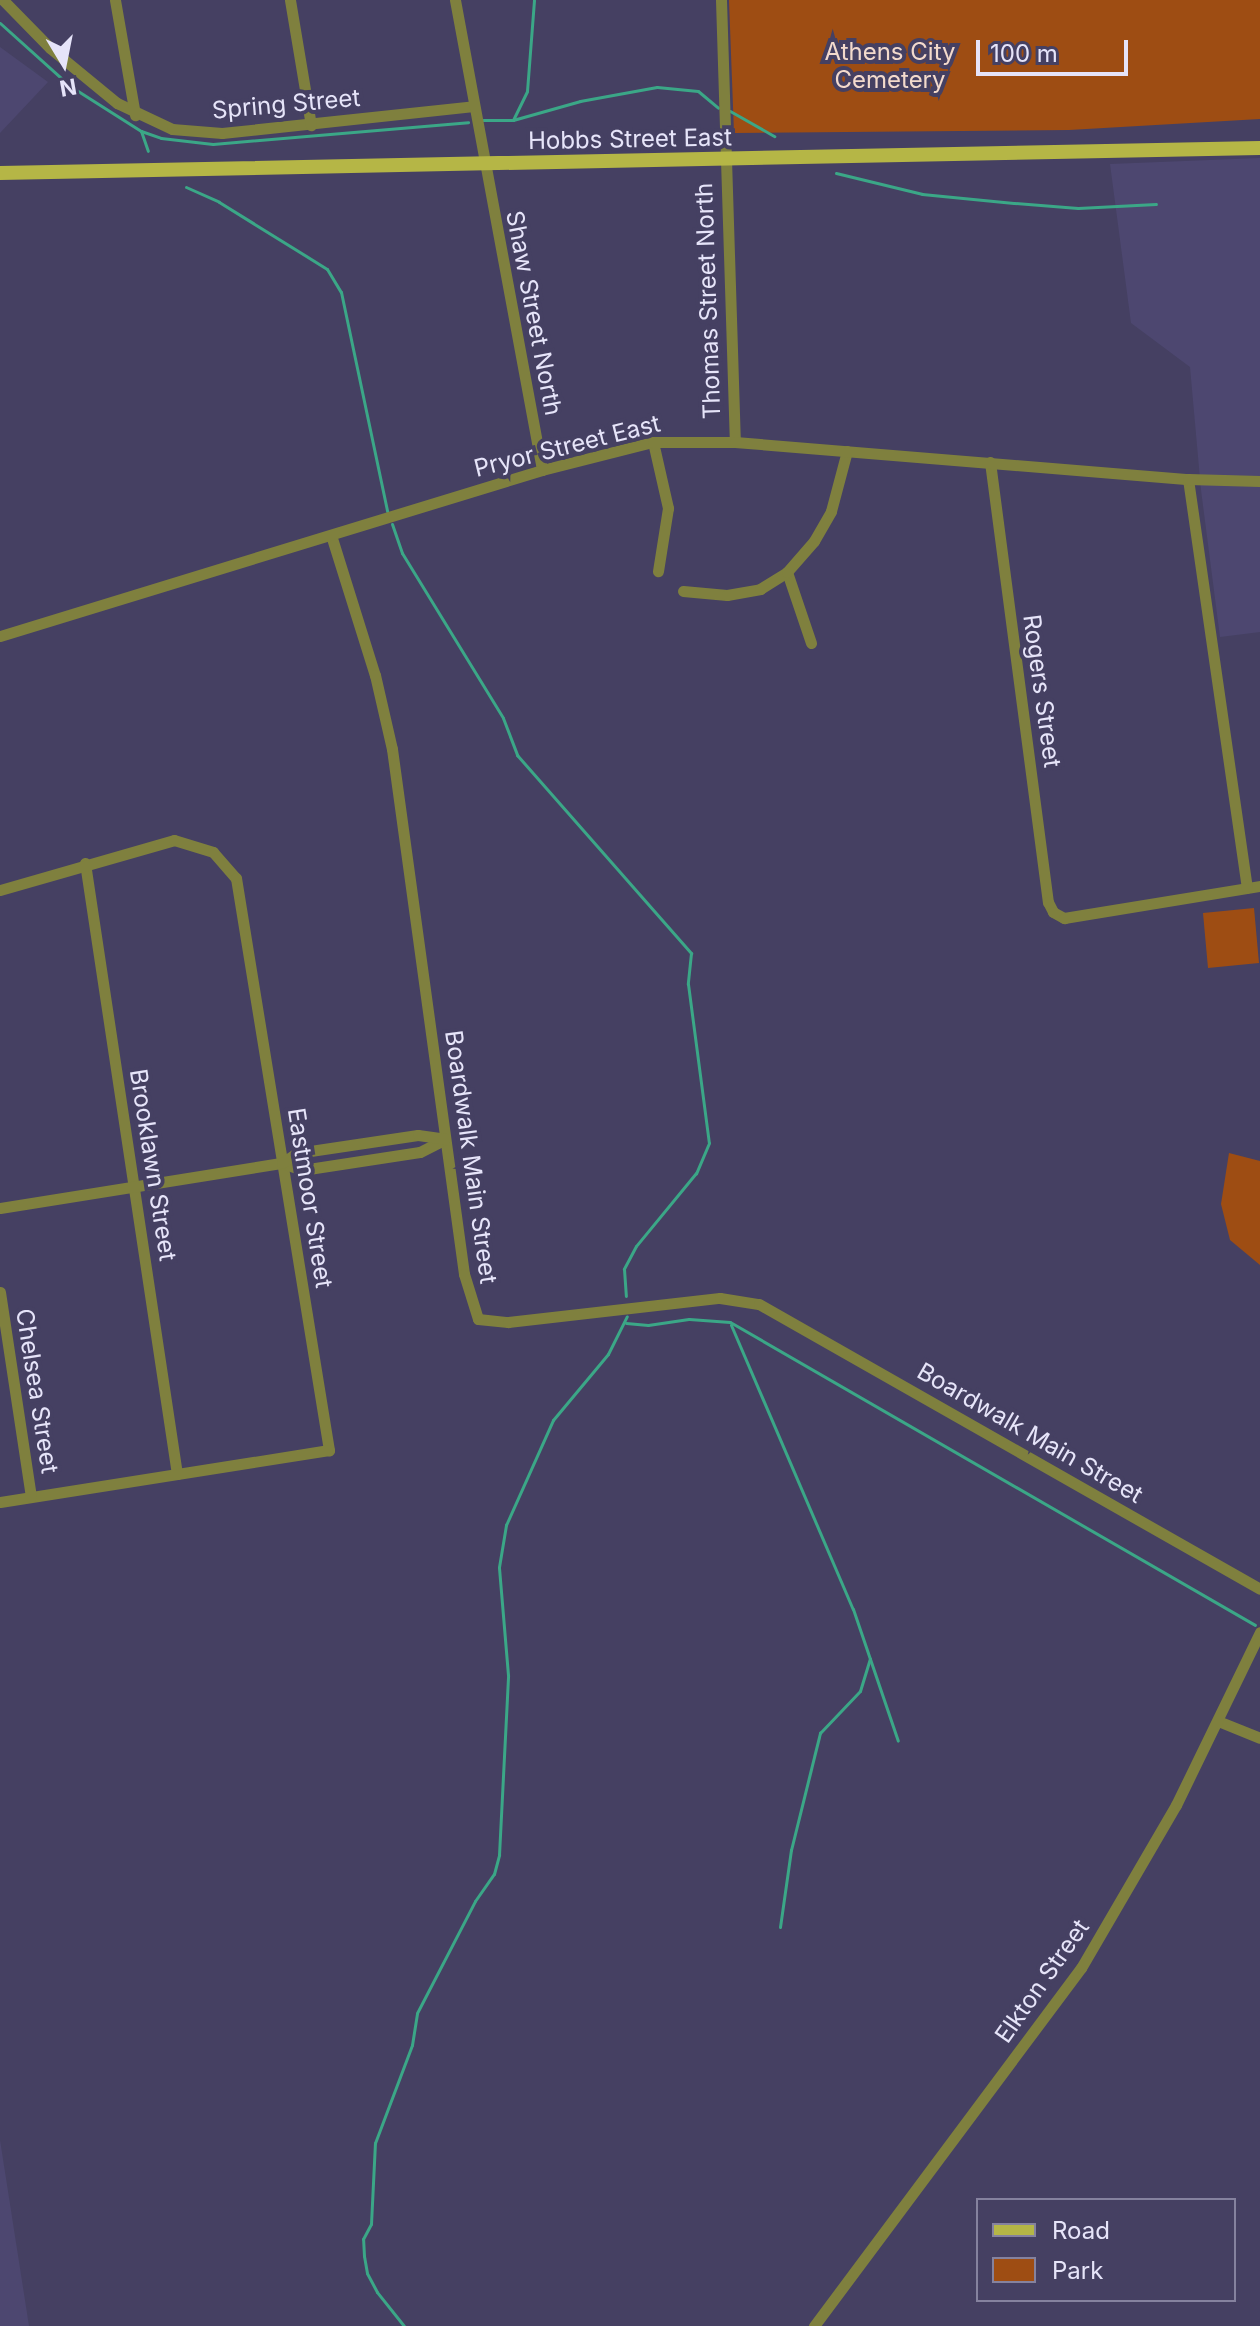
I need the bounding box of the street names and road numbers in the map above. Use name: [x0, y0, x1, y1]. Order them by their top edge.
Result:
street label: Spring Street: [211, 83, 361, 125]
street label: Hobbs Street East: [528, 123, 732, 155]
street label: Thomas Street North: [689, 182, 727, 420]
street label: Shaw Street North: [500, 208, 568, 418]
street label: Pryor Street East: [471, 409, 663, 483]
street label: Rogers Street: [1017, 613, 1067, 769]
street label: Boardwalk Main Street: [439, 1028, 503, 1286]
street label: Brooklawn Street: [124, 1067, 182, 1263]
street label: Eastmoor Street: [282, 1106, 338, 1290]
street label: Chelsea Street: [10, 1307, 64, 1475]
street label: Boardwalk Main Street: [912, 1357, 1148, 1509]
street label: Elkton Street: [989, 1914, 1095, 2048]

